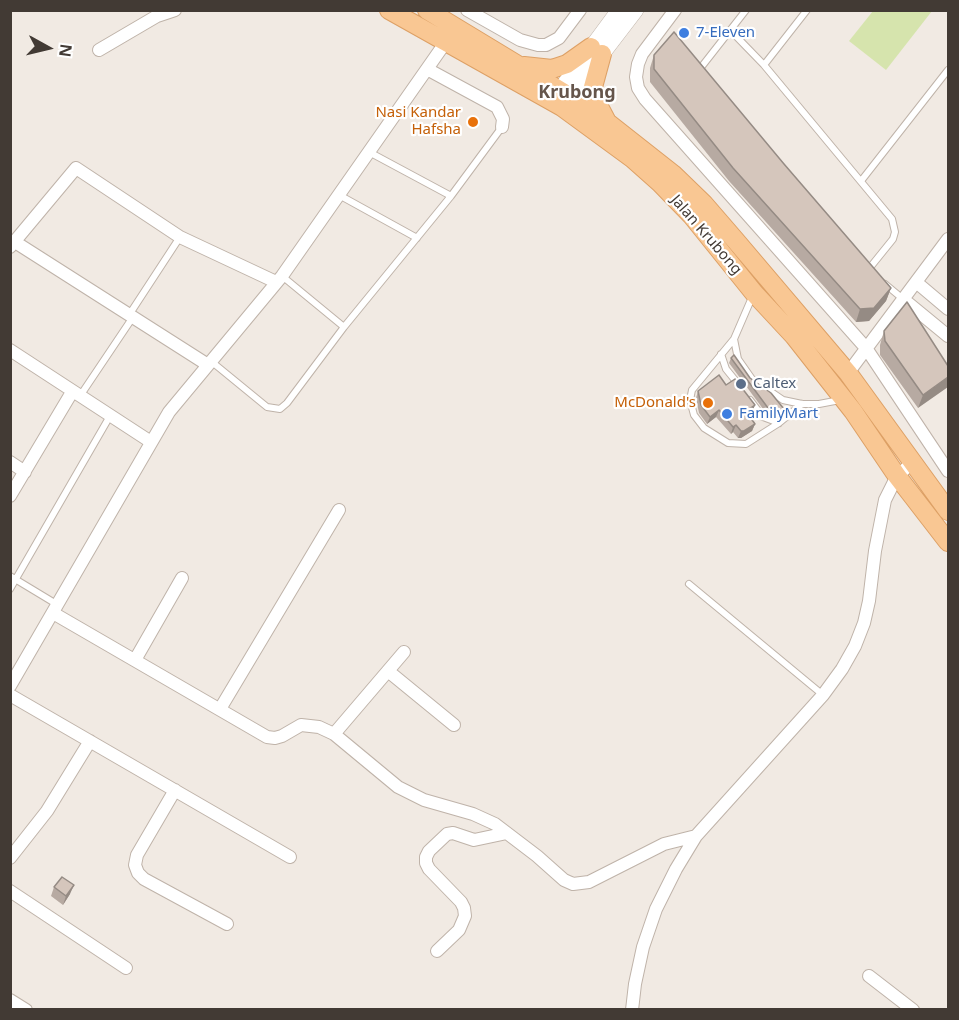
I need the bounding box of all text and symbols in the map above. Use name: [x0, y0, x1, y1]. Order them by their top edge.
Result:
north arrow: [18, 18, 78, 78]
place label: 7-Eleven: [696, 24, 755, 42]
marker: 7-Eleven: [677, 26, 691, 40]
text: N: [54, 43, 78, 58]
district label: Krubong: [538, 82, 616, 104]
place label: Nasi Kandar Hafsha: [375, 104, 461, 139]
marker: Nasi Kandar Hafsha: [466, 115, 480, 129]
street label: Jalan Krubong: [667, 192, 745, 278]
place label: Caltex: [753, 375, 796, 393]
marker: Caltex: [734, 377, 748, 391]
place label: McDonald's: [614, 394, 696, 412]
marker: McDonald's: [701, 396, 715, 410]
place label: FamilyMart: [739, 405, 818, 423]
marker: FamilyMart: [720, 407, 734, 421]

